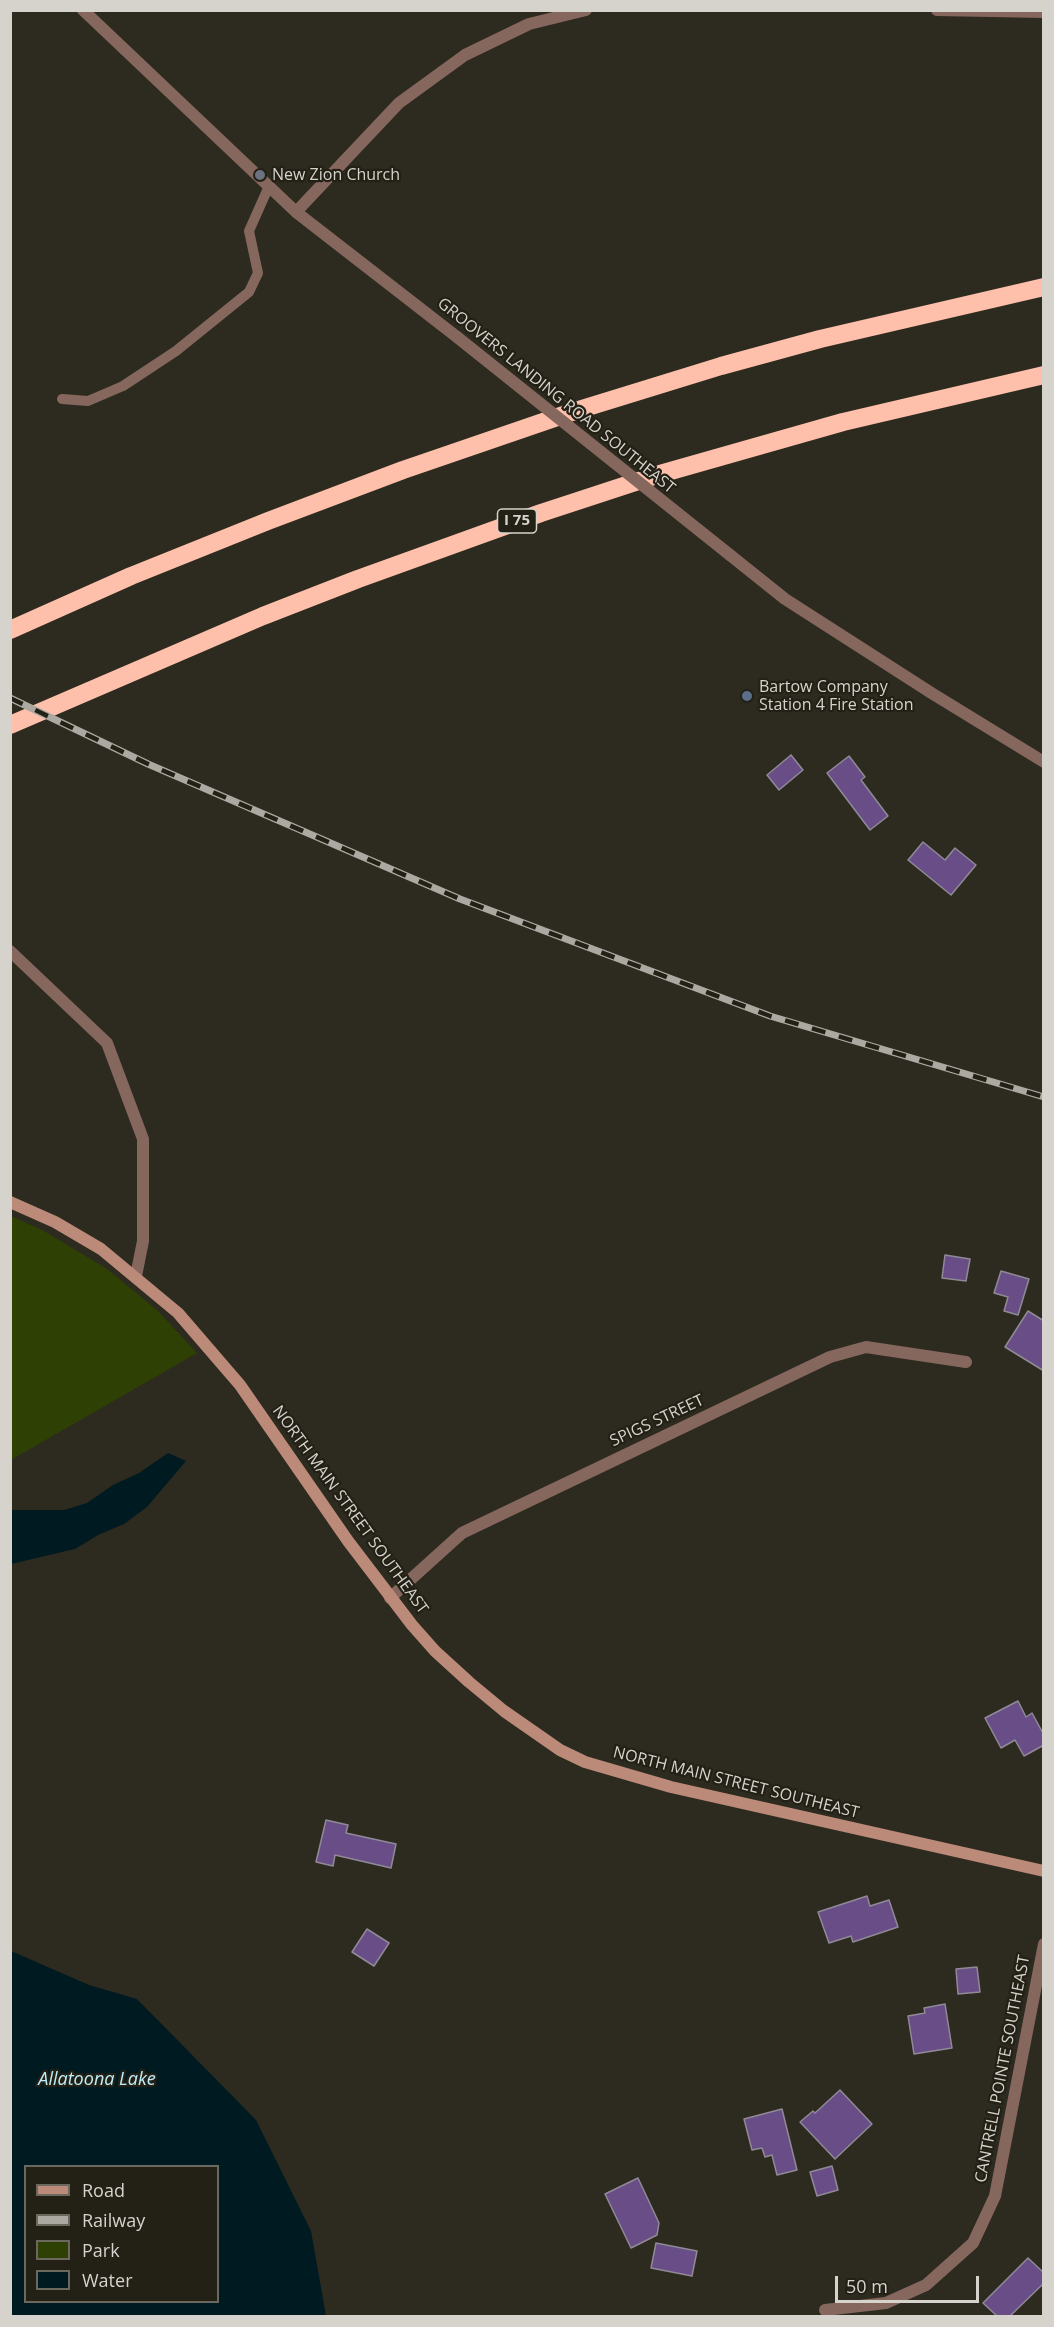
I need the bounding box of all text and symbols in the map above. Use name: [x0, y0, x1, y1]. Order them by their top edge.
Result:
place label: New Zion Church: [272, 165, 400, 185]
marker: New Zion Church: [253, 168, 267, 182]
street label: GROOVERS LANDING ROAD SOUTHEAST: [433, 294, 679, 498]
road number: I 75: [498, 509, 536, 533]
place label: Bartow Company Station 4 Fire Station: [759, 677, 914, 715]
marker: Bartow Company Station 4 Fire Station: [740, 689, 754, 703]
street label: SPIGS STREET: [607, 1391, 707, 1451]
street label: NORTH MAIN STREET SOUTHEAST: [268, 1402, 432, 1618]
street label: NORTH MAIN STREET SOUTHEAST: [611, 1743, 861, 1823]
street label: CANTRELL POINTE SOUTHEAST: [972, 1954, 1034, 2184]
water label: Allatoona Lake: [38, 2069, 156, 2091]
legend: [24, 2165, 219, 2303]
text: Road: [82, 2178, 125, 2202]
text: Railway: [82, 2208, 145, 2232]
text: Park: [82, 2238, 120, 2262]
scale bar: [838, 2264, 982, 2302]
text: Water: [82, 2268, 133, 2292]
text: 50 m: [846, 2274, 888, 2298]

